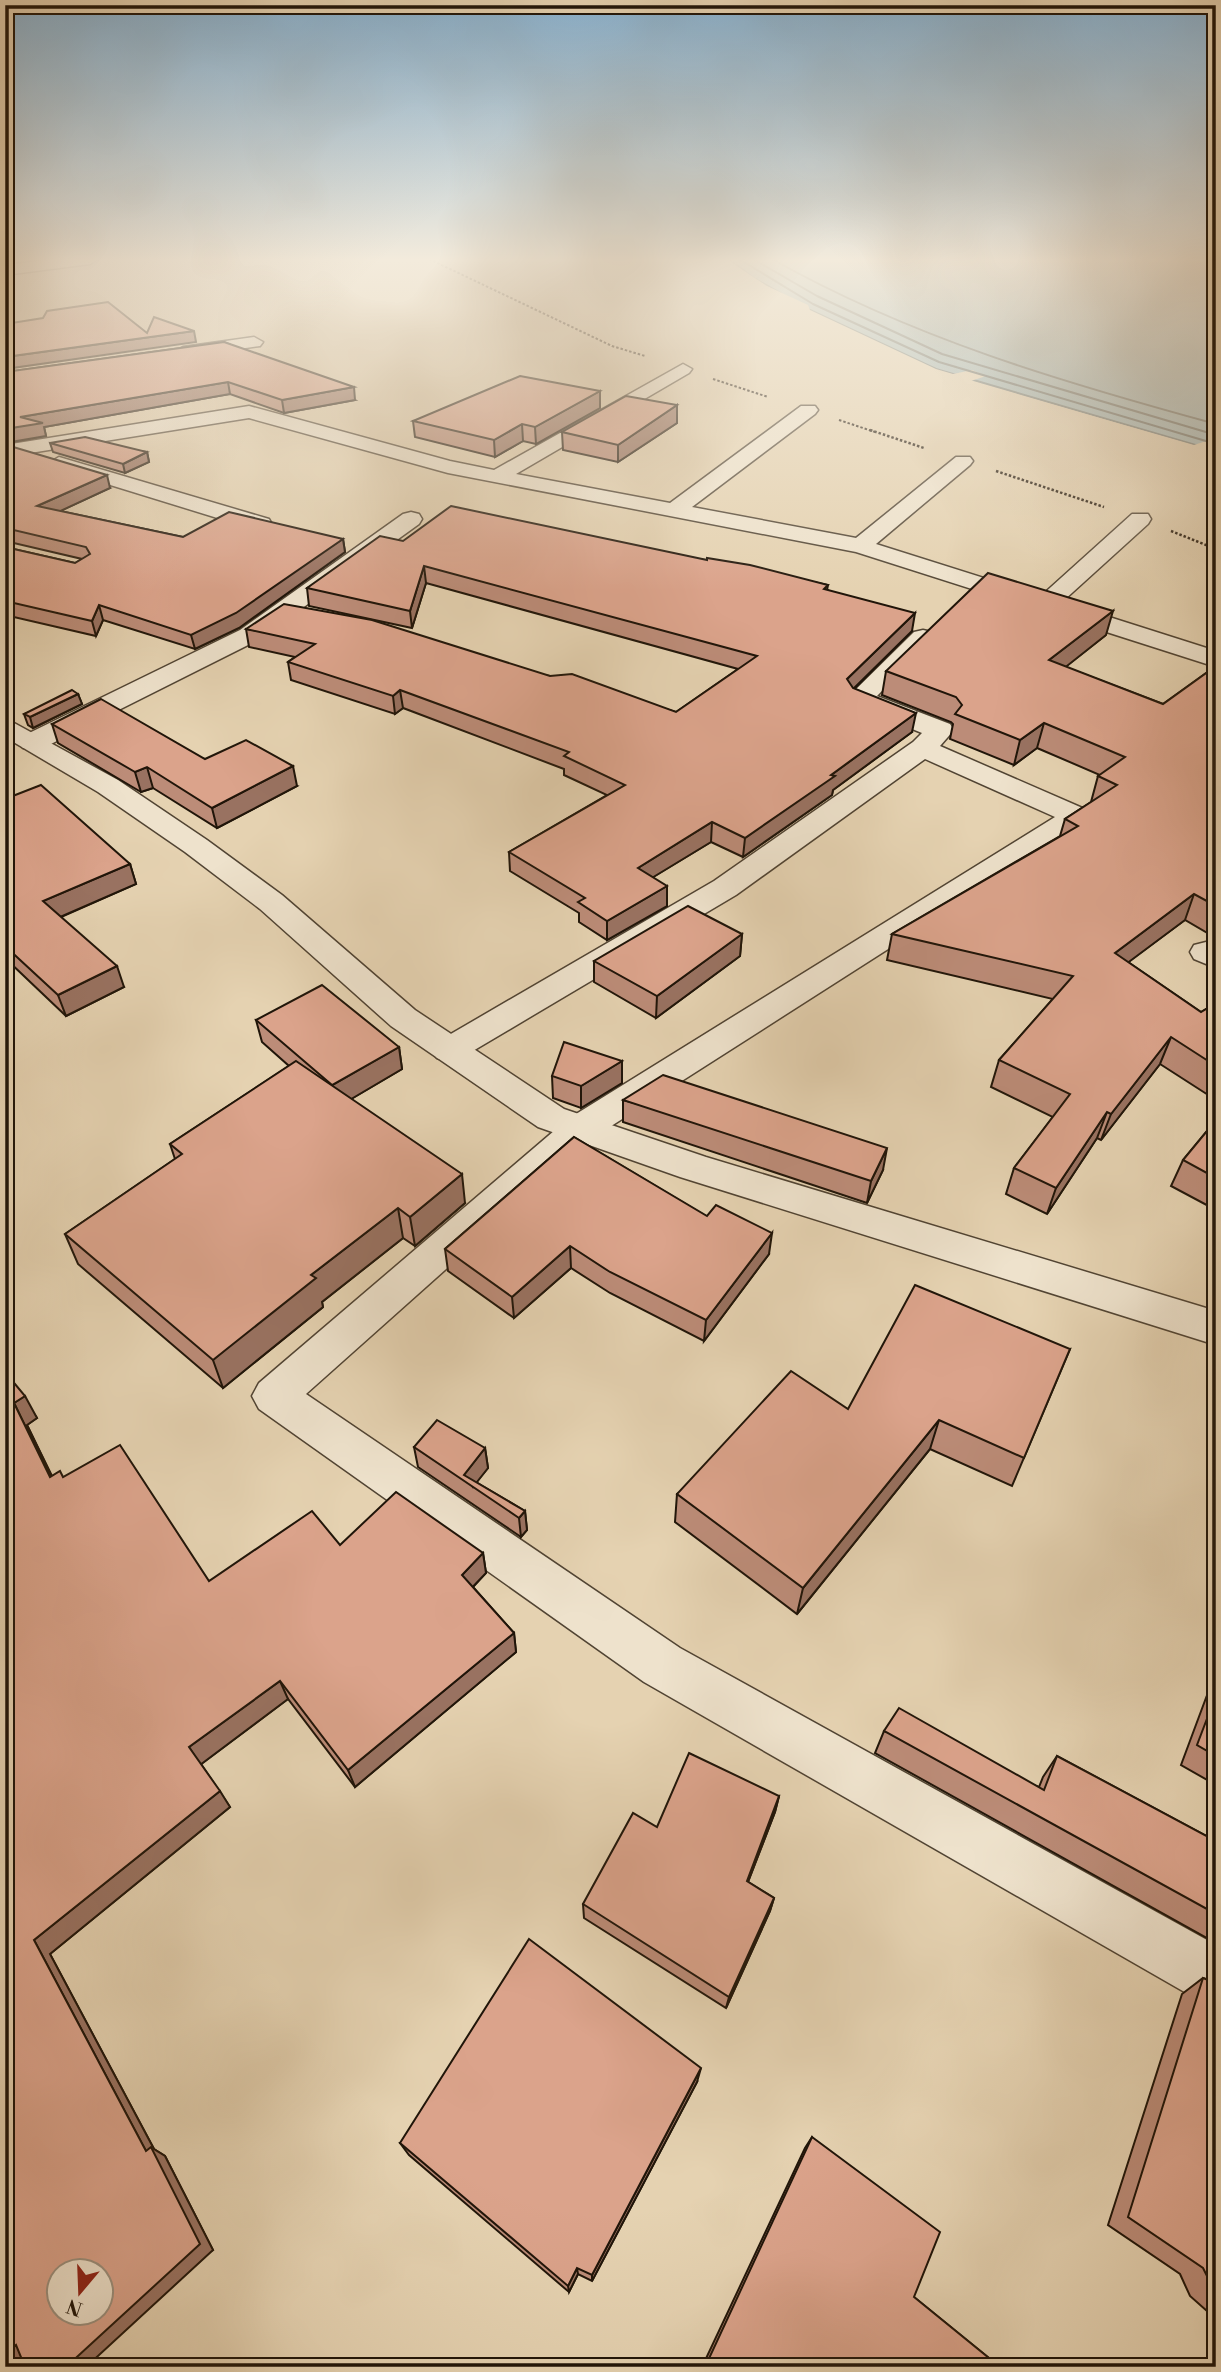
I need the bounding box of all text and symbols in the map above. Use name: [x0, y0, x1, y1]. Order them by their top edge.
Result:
north arrow: [46, 2256, 116, 2326]
text: N: [64, 2293, 86, 2321]

